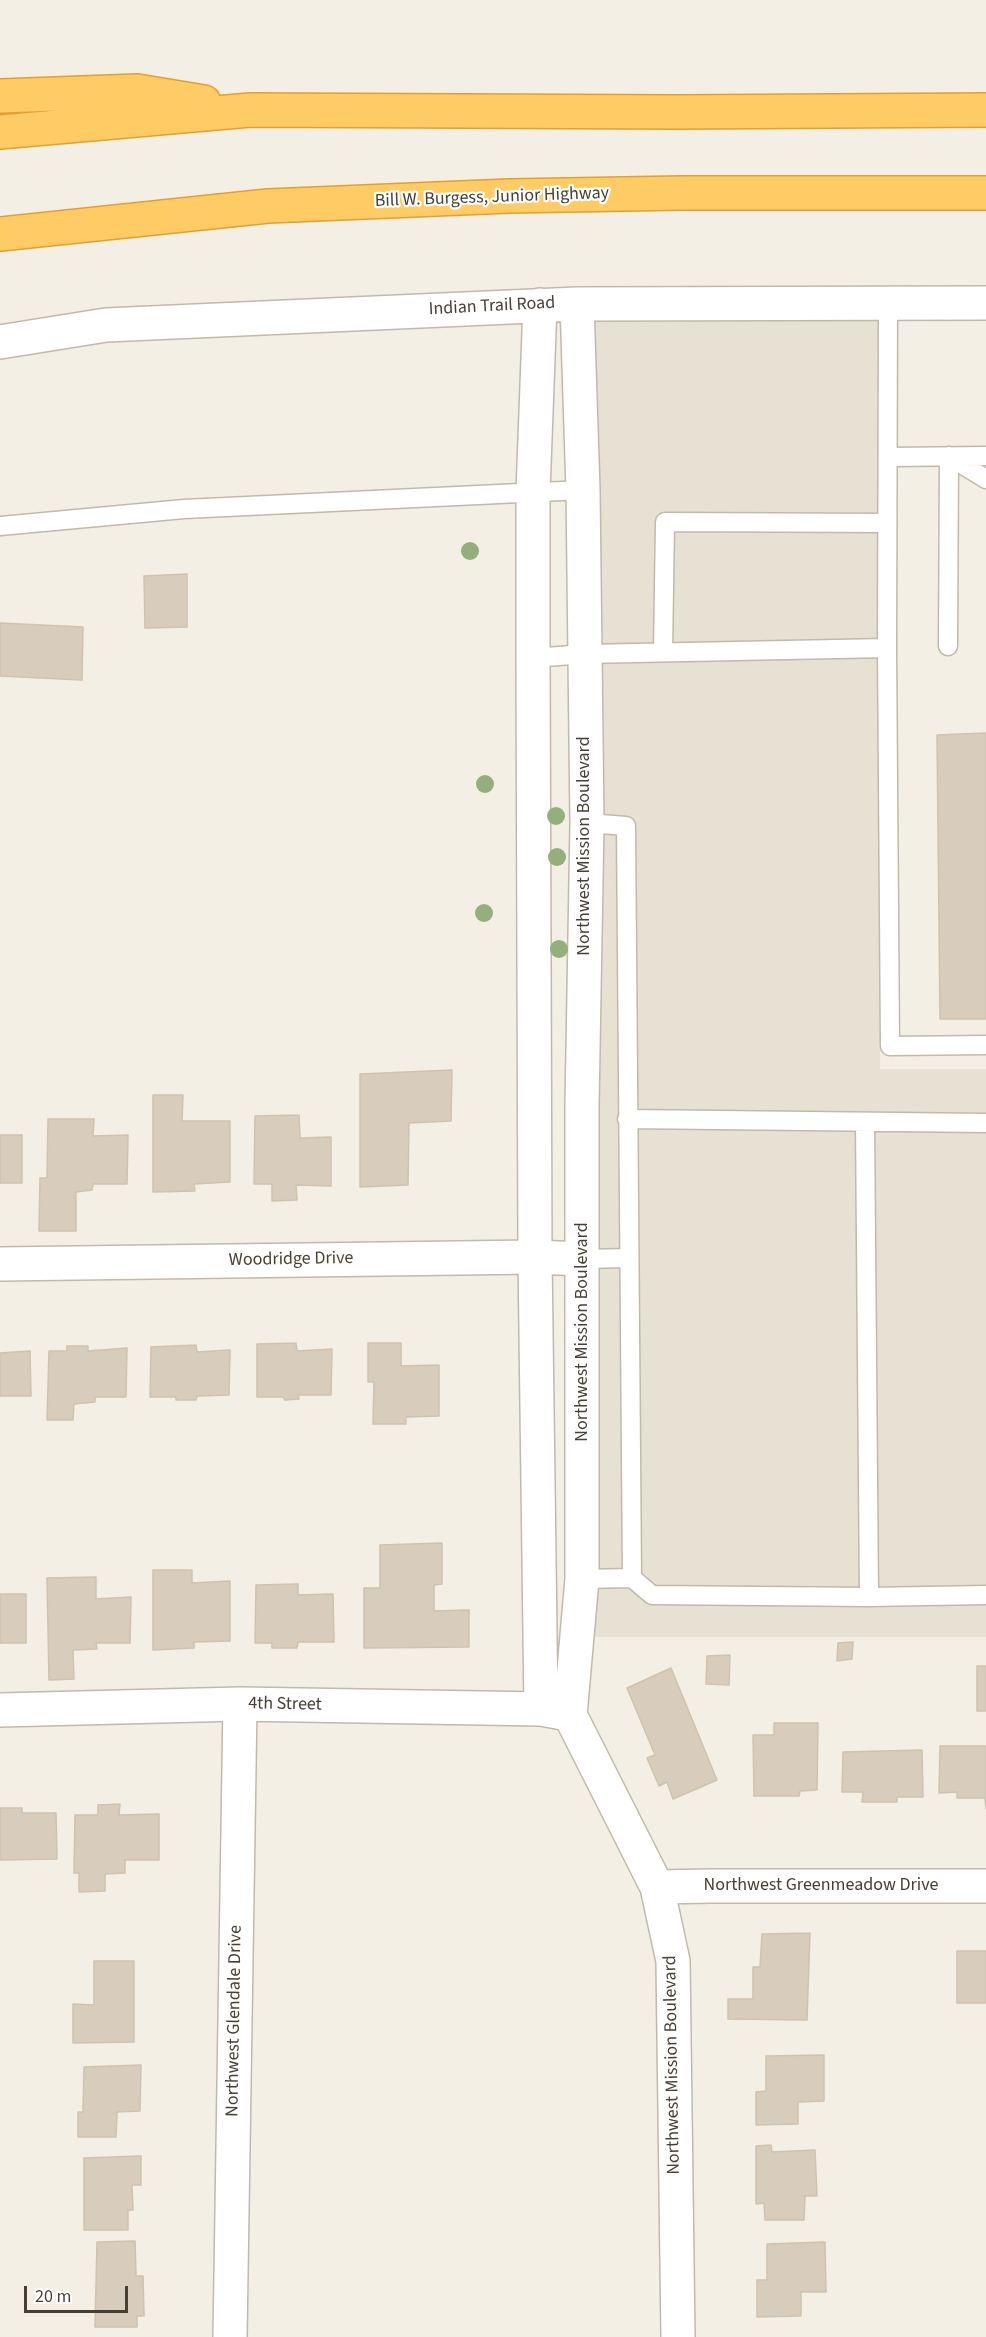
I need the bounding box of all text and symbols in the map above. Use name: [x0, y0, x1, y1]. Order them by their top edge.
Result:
street label: Bill W. Burgess, Junior Highway: [375, 183, 609, 213]
street label: Indian Trail Road: [428, 293, 556, 321]
street label: Northwest Mission Boulevard: [574, 736, 596, 956]
street label: Northwest Mission Boulevard: [572, 1222, 594, 1442]
street label: Woodridge Drive: [228, 1248, 354, 1272]
street label: 4th Street: [248, 1694, 322, 1716]
street label: Northwest Greenmeadow Drive: [704, 1875, 938, 1897]
street label: Northwest Glendale Drive: [223, 1925, 247, 2117]
street label: Northwest Mission Boulevard: [660, 1955, 686, 2175]
scale bar: [27, 2274, 130, 2312]
text: 20 m: [35, 2284, 71, 2309]

